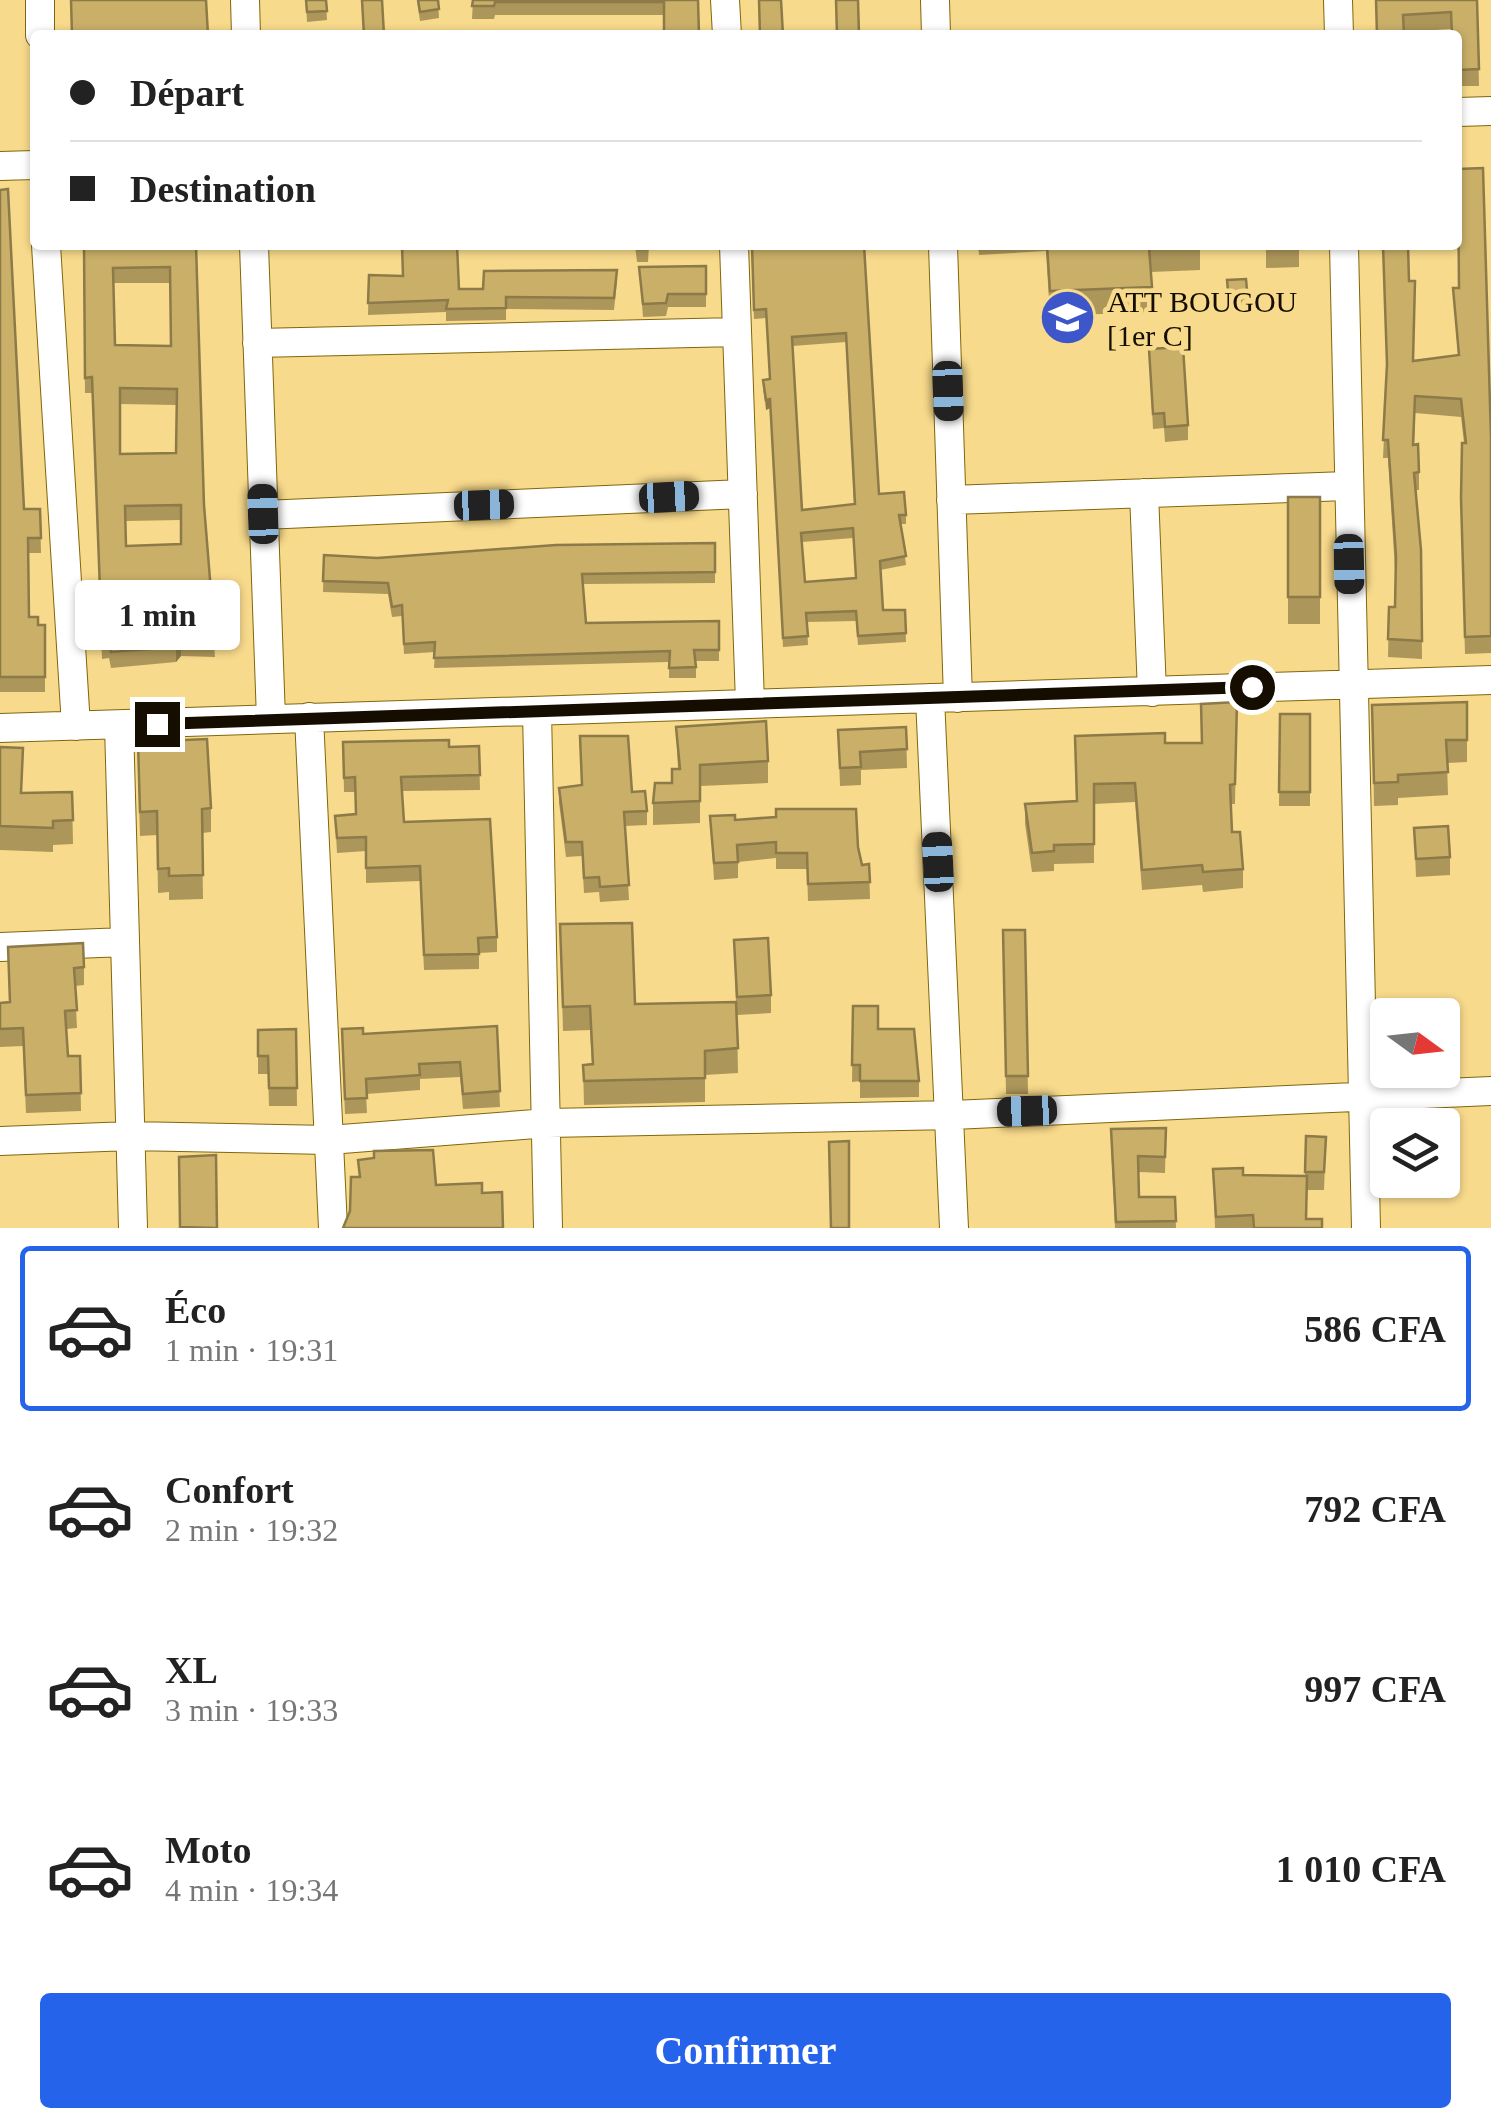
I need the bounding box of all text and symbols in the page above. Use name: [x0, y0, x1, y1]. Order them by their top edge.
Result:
text: Départ: [130, 72, 244, 114]
text: Destination: [130, 168, 316, 210]
place label: ATT BOUGOU [1er C]: [1107, 285, 1298, 352]
school or university icon: ATT BOUGOU [1er C]: [1038, 288, 1098, 348]
car: [932, 360, 964, 422]
car: [638, 480, 700, 514]
car: [247, 483, 279, 545]
car: [453, 489, 515, 521]
car: [1333, 534, 1365, 594]
callout: 1 min: [74, 579, 240, 649]
text: 1 min: [119, 597, 196, 633]
route start: [1230, 665, 1275, 710]
route end: [135, 702, 180, 747]
car: [921, 831, 955, 893]
north arrow: [1370, 998, 1460, 1088]
map controls: [1370, 998, 1460, 1198]
car: [996, 1095, 1058, 1127]
button: layers: [1370, 1108, 1460, 1198]
icon: car: [45, 1284, 135, 1374]
text: Éco: [165, 1289, 226, 1331]
text: 586 CFA: [1304, 1308, 1446, 1350]
text: 1 min · 19:31: [165, 1332, 338, 1368]
icon: car: [45, 1464, 135, 1554]
text: Confort: [165, 1469, 294, 1511]
text: 792 CFA: [1304, 1488, 1446, 1530]
text: 2 min · 19:32: [165, 1512, 338, 1548]
icon: car: [45, 1644, 135, 1734]
text: XL: [165, 1649, 218, 1691]
text: 997 CFA: [1304, 1668, 1446, 1710]
text: 3 min · 19:33: [165, 1692, 338, 1728]
icon: car: [45, 1824, 135, 1914]
text: Moto: [165, 1829, 252, 1871]
text: 1 010 CFA: [1276, 1848, 1446, 1890]
text: 4 min · 19:34: [165, 1872, 338, 1908]
button: Confirmer: [40, 1993, 1451, 2108]

